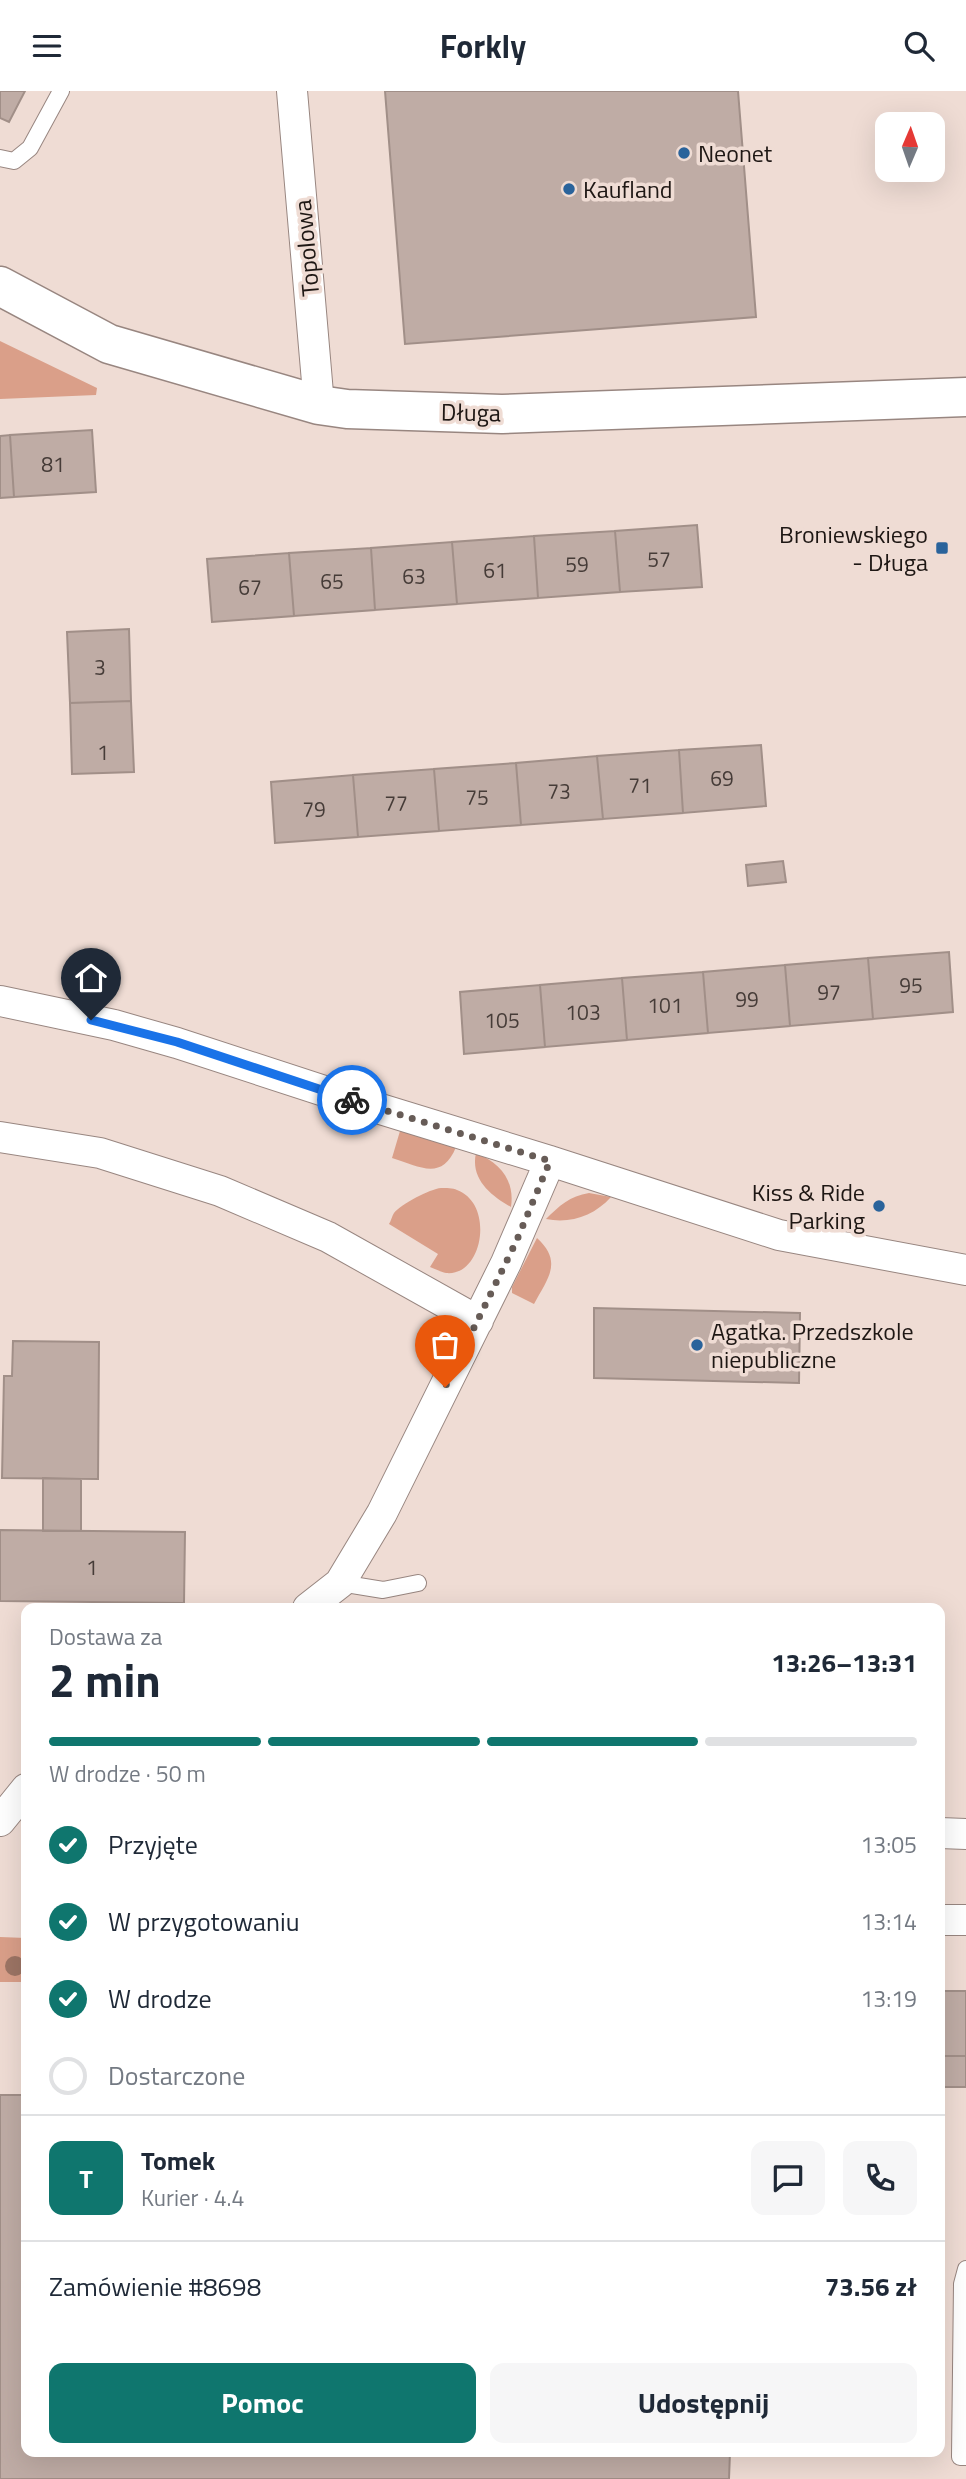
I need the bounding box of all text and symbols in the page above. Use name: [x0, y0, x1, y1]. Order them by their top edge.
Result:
text: Forkly: [440, 22, 526, 70]
icon: menu: [28, 27, 66, 65]
icon: search: [900, 27, 938, 65]
north arrow: [875, 112, 945, 182]
map controls: [875, 112, 945, 182]
place label: Neonet: [698, 135, 773, 171]
marker: Neonet: [676, 145, 692, 161]
place label: Kaufland: [583, 171, 673, 207]
marker: Kaufland: [561, 181, 577, 197]
street label: Topolowa: [284, 198, 328, 298]
street label: Długa: [441, 393, 501, 431]
house number: 81: [41, 448, 65, 480]
place label: Broniewskiego - Długa: [779, 516, 928, 580]
marker: Broniewskiego - Długa: [934, 540, 950, 556]
house number: 57: [647, 543, 671, 575]
house number: 59: [565, 548, 589, 580]
house number: 61: [483, 554, 507, 586]
house number: 63: [402, 560, 426, 592]
house number: 65: [320, 565, 344, 597]
house number: 67: [238, 571, 262, 603]
house number: 3: [94, 651, 106, 683]
house number: 1: [97, 736, 109, 768]
house number: 69: [710, 762, 734, 794]
house number: 71: [628, 769, 652, 801]
house number: 73: [547, 775, 571, 807]
house number: 75: [465, 781, 489, 813]
house number: 77: [384, 787, 408, 819]
house number: 79: [302, 793, 326, 825]
pin: [61, 948, 121, 1020]
icon: home: [72, 959, 110, 997]
house number: 95: [899, 969, 923, 1001]
house number: 97: [817, 976, 841, 1008]
house number: 99: [735, 983, 759, 1015]
house number: 101: [647, 989, 683, 1021]
house number: 103: [565, 996, 601, 1028]
house number: 105: [484, 1004, 520, 1036]
courier: [317, 1065, 387, 1135]
icon: bike: [333, 1081, 371, 1119]
place label: Kiss & Ride Parking: [752, 1174, 865, 1238]
marker: Kiss & Ride Parking: [871, 1198, 887, 1214]
place label: Agatka. Przedszkole niepubliczne: [711, 1313, 914, 1377]
pin: [415, 1315, 475, 1387]
icon: bag: [426, 1326, 464, 1364]
marker: Agatka. Przedszkole niepubliczne: [689, 1337, 705, 1353]
house number: 1: [86, 1551, 98, 1583]
text: Dostawa za: [49, 1619, 162, 1654]
text: 13:26–13:31: [771, 1643, 917, 1682]
text: 2 min: [49, 1645, 161, 1715]
text: W drodze · 50 m: [49, 1756, 206, 1791]
text: Przyjęte: [108, 1825, 198, 1864]
icon: check: [49, 1826, 87, 1864]
text: 13:05: [860, 1827, 917, 1862]
text: W przygotowaniu: [108, 1902, 299, 1941]
icon: check: [49, 1903, 87, 1941]
text: 13:14: [860, 1904, 917, 1939]
text: W drodze: [108, 1979, 212, 2018]
icon: check: [49, 1980, 87, 2018]
text: 13:19: [860, 1981, 917, 2016]
text: Dostarczone: [108, 2056, 245, 2095]
text: Tomek: [141, 2141, 215, 2180]
button: chat: [751, 2141, 825, 2215]
button: phone: [843, 2141, 917, 2215]
text: T: [79, 2159, 93, 2198]
text: Kurier · 4.4: [141, 2180, 244, 2215]
text: Zamówienie #8698: [49, 2267, 261, 2306]
text: 73.56 zł: [825, 2267, 917, 2306]
button: Pomoc: [49, 2363, 476, 2443]
button: Udostępnij: [490, 2363, 917, 2443]

